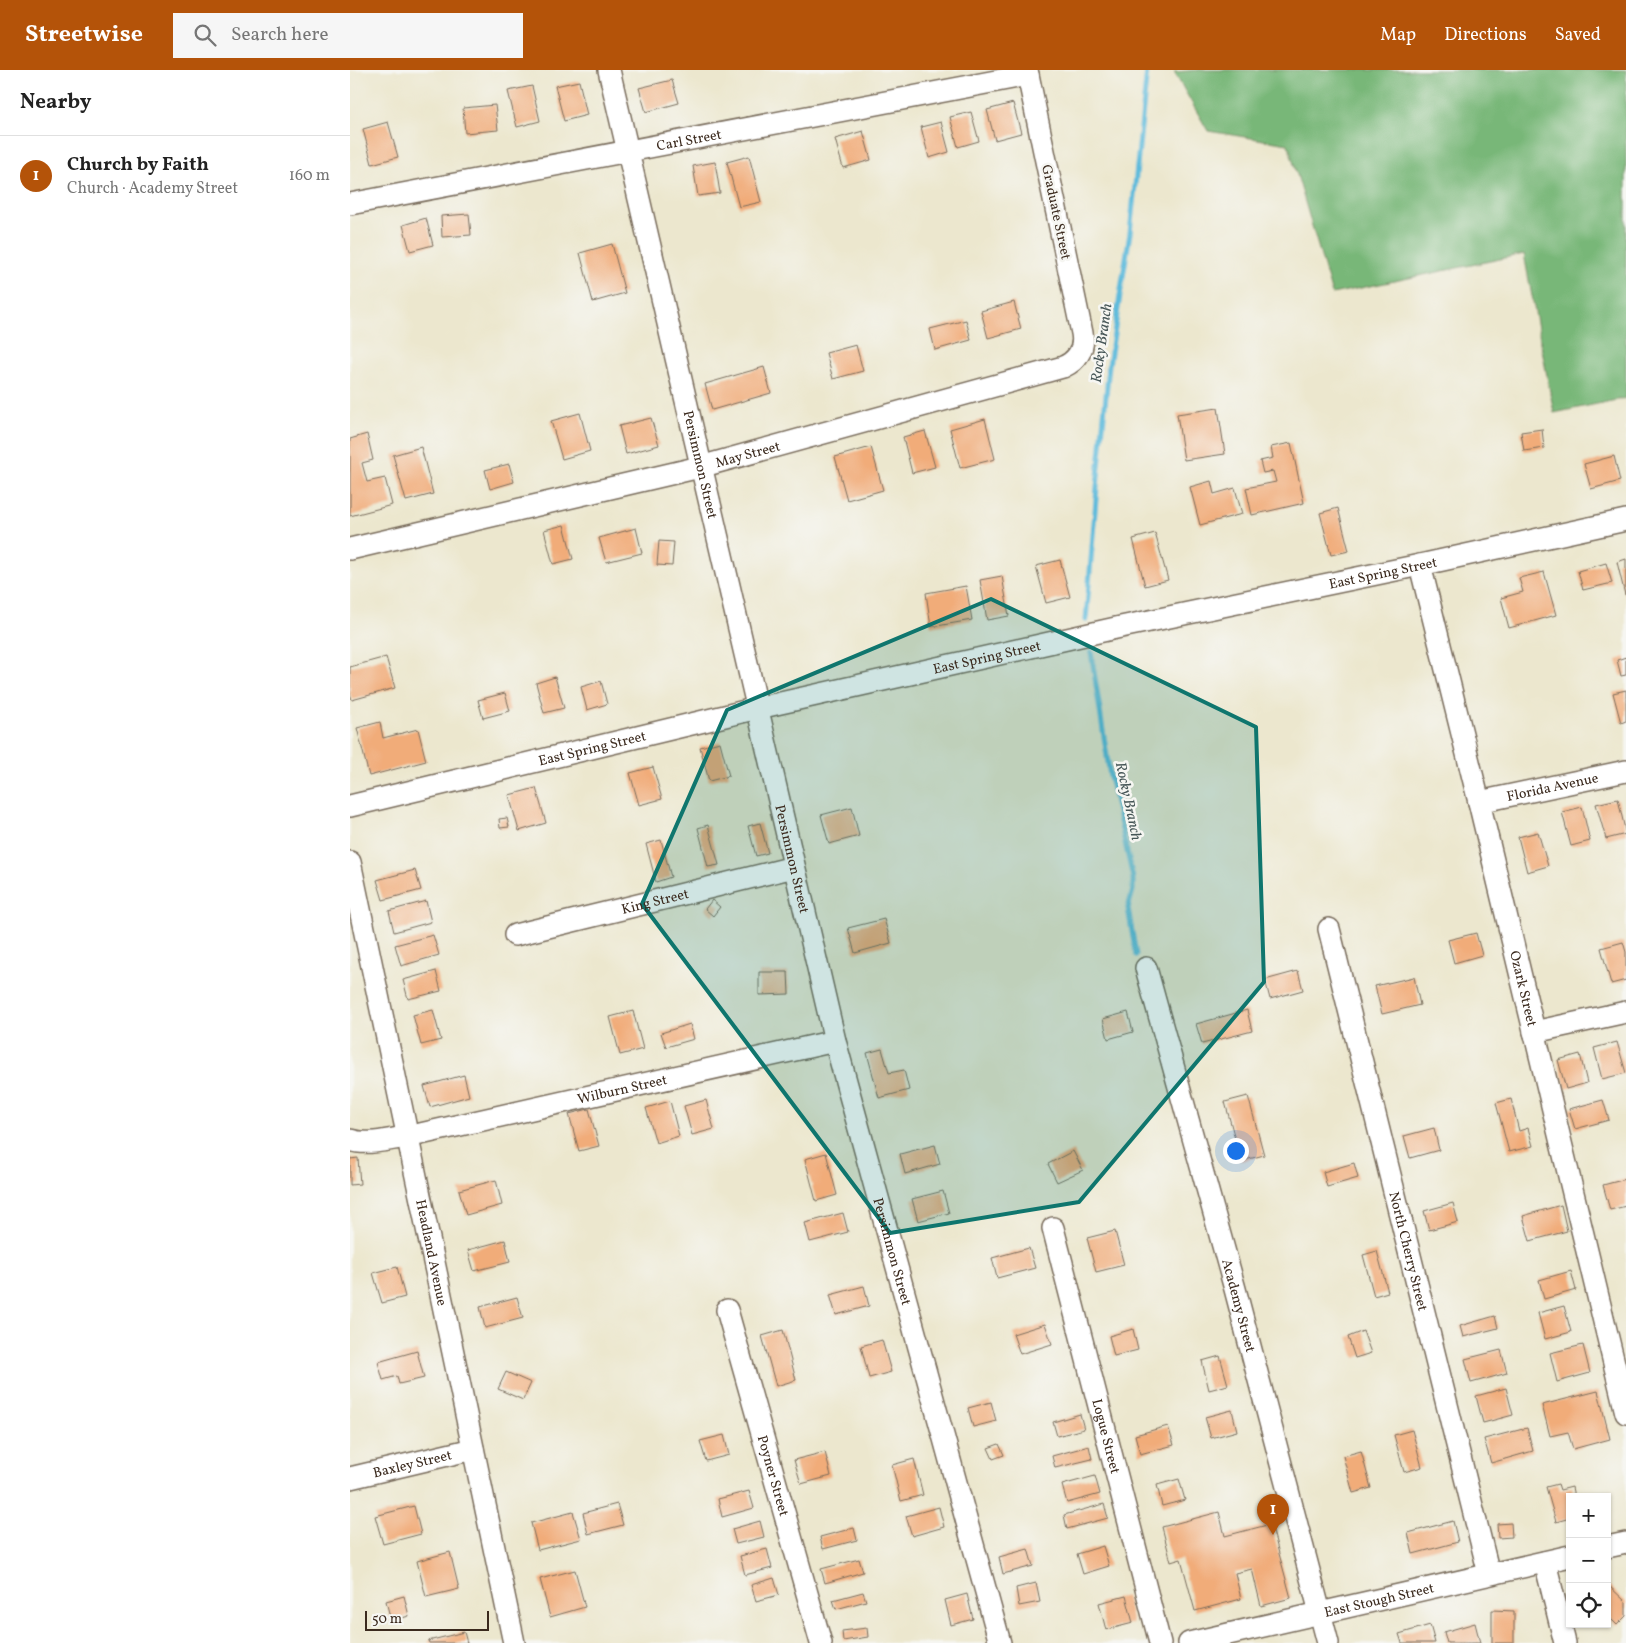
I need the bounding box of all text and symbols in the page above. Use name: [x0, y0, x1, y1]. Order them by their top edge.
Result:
search box: [173, 13, 523, 58]
text: Streetwise: [25, 18, 143, 52]
icon: search: [191, 21, 219, 49]
text: Search here: [231, 22, 328, 48]
text: Map: [1380, 23, 1416, 48]
text: Directions: [1444, 23, 1527, 48]
text: Saved: [1555, 23, 1601, 48]
text: Nearby: [20, 88, 91, 117]
street label: Carl Street: [655, 125, 723, 156]
text: Church by Faith: [67, 152, 209, 178]
street label: Graduate Street: [1036, 163, 1075, 262]
text: 1: [33, 165, 39, 187]
text: 160 m: [289, 165, 330, 187]
text: Church · Academy Street: [67, 178, 238, 200]
water label: Rocky Branch: [1087, 302, 1118, 384]
street label: Persimmon Street: [678, 409, 721, 521]
street label: May Street: [714, 437, 783, 473]
street label: East Spring Street: [1327, 554, 1439, 595]
street label: East Spring Street: [931, 637, 1043, 680]
street label: East Spring Street: [537, 727, 648, 771]
water label: Rocky Branch: [1109, 760, 1146, 842]
street label: Florida Avenue: [1505, 769, 1601, 807]
street label: Persimmon Street: [769, 803, 813, 915]
street label: King Street: [620, 885, 691, 920]
street label: Ozark Street: [1504, 949, 1541, 1029]
street label: Wilburn Street: [576, 1071, 669, 1109]
your location: [1223, 1138, 1249, 1164]
street label: North Cherry Street: [1384, 1190, 1431, 1313]
street label: Persimmon Street: [867, 1196, 915, 1308]
street label: Headland Avenue: [410, 1198, 451, 1308]
street label: Academy Street: [1216, 1257, 1259, 1355]
street label: Logue Street: [1086, 1397, 1124, 1476]
street label: Poyner Street: [752, 1433, 793, 1519]
street label: Baxley Street: [371, 1446, 454, 1483]
map controls: [1566, 1493, 1611, 1628]
button: +: [1566, 1493, 1611, 1538]
pin: 1: [1257, 1494, 1289, 1535]
button: −: [1566, 1538, 1611, 1583]
street label: East Stough Street: [1323, 1579, 1436, 1623]
button: locate: [1566, 1583, 1611, 1628]
scale bar: [365, 1608, 489, 1631]
text: 50 m: [372, 1610, 402, 1629]

